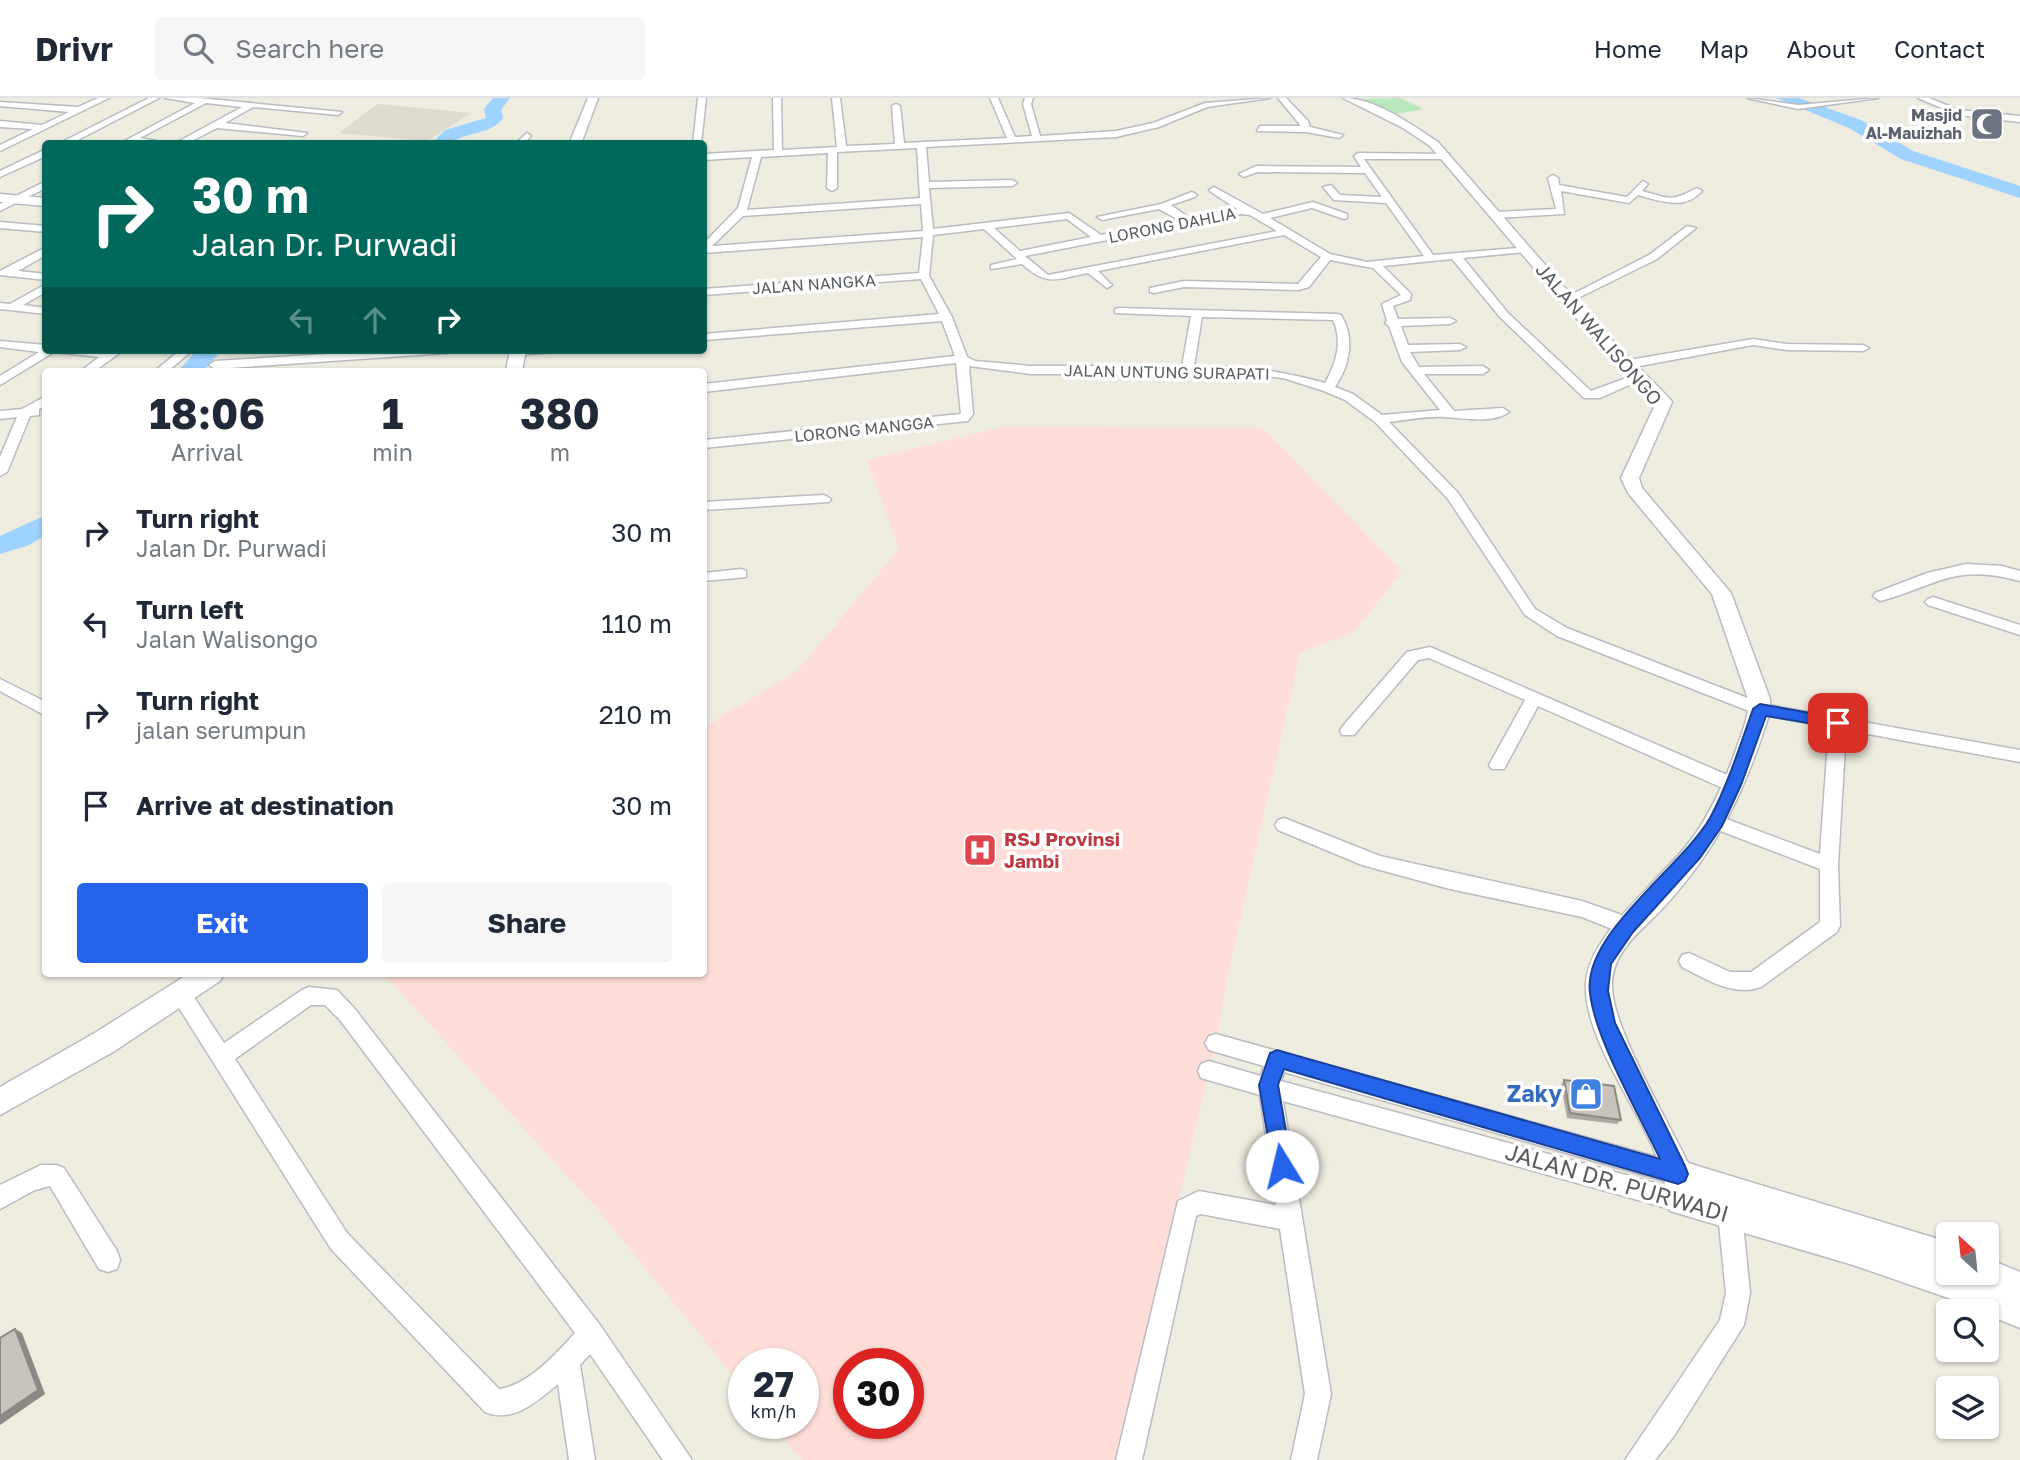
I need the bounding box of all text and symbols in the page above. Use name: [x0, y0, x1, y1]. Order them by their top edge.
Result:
search box: [155, 17, 645, 80]
text: Drivr: [35, 29, 113, 68]
icon: search: [179, 29, 217, 67]
text: Search here: [235, 33, 384, 64]
text: Home: [1594, 34, 1662, 63]
text: Map: [1700, 34, 1749, 63]
text: About: [1787, 34, 1856, 63]
text: Contact: [1894, 34, 1985, 63]
place label: Masjid Al-Mauizhah: [1866, 105, 1962, 143]
mosque icon: Masjid Al-Mauizhah: [1968, 105, 2006, 143]
text: 30 m: [192, 165, 309, 224]
icon: right: [77, 168, 168, 259]
street label: LORONG DAHLIA: [1107, 203, 1238, 247]
text: Jalan Dr. Purwadi: [192, 225, 458, 263]
street label: JALAN WALISONGO: [1531, 258, 1667, 409]
street label: JALAN NANGKA: [751, 270, 877, 298]
icon: left: [283, 301, 321, 339]
icon: ahead: [356, 301, 394, 339]
icon: right: [429, 301, 467, 339]
street label: JALAN UNTUNG SURAPATI: [1064, 360, 1270, 384]
text: 18:06: [149, 388, 265, 438]
text: 1: [382, 388, 403, 438]
text: 380: [520, 388, 600, 438]
street label: LORONG MANGGA: [793, 412, 935, 446]
text: Arrival: [171, 438, 243, 466]
text: min: [372, 438, 413, 466]
text: m: [550, 438, 570, 466]
text: Turn right: [136, 503, 259, 534]
icon: right: [77, 514, 115, 552]
text: 30 m: [611, 517, 672, 548]
text: Jalan Dr. Purwadi: [136, 534, 327, 562]
text: Turn left: [136, 594, 244, 625]
icon: left: [77, 605, 115, 643]
text: 110 m: [601, 608, 672, 639]
text: Jalan Walisongo: [136, 625, 318, 653]
text: Turn right: [136, 685, 259, 716]
pin: [1808, 693, 1868, 753]
icon: right: [77, 696, 115, 734]
text: 210 m: [599, 699, 672, 730]
icon: arrive: [1819, 704, 1857, 742]
text: jalan serumpun: [136, 716, 306, 744]
icon: arrive: [77, 787, 115, 825]
text: Arrive at destination: [136, 790, 394, 821]
text: 30 m: [611, 790, 672, 821]
place label: RSJ Provinsi Jambi: [1004, 827, 1120, 872]
hospital icon: RSJ Provinsi Jambi: [961, 831, 999, 869]
button: Exit: [77, 883, 368, 963]
button: Share: [382, 883, 672, 963]
shop icon: Zaky: [1567, 1075, 1605, 1113]
place label: Zaky: [1507, 1079, 1562, 1107]
position arrow: [1245, 1129, 1319, 1203]
street label: JALAN DR. PURWADI: [1502, 1137, 1732, 1227]
north arrow: [1936, 1222, 1998, 1284]
map controls: [1936, 1222, 1999, 1439]
button: search: [1936, 1299, 1999, 1362]
speed limit sign: 30: [833, 1348, 924, 1439]
text: 27: [753, 1363, 794, 1405]
button: layers: [1936, 1376, 1999, 1439]
text: km/h: [751, 1400, 796, 1422]

